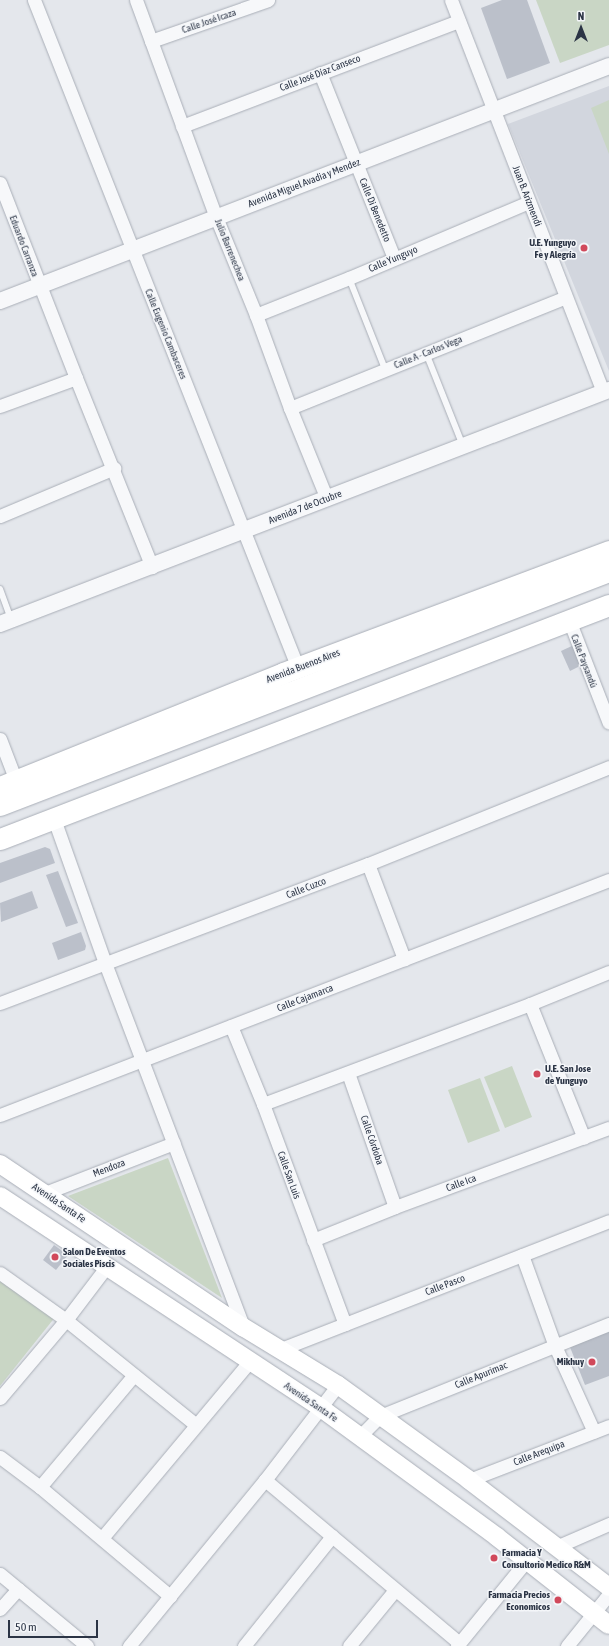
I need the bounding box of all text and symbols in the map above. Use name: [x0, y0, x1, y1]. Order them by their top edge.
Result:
street label: Calle José Icaza: [180, 6, 238, 36]
north arrow: [561, 8, 601, 48]
text: N: [578, 10, 584, 22]
street label: Calle José Díaz Canseco: [278, 52, 362, 94]
street label: Avenida Miguel Avadia y Mendez: [246, 156, 362, 210]
street label: Juan B. Arizmendi: [510, 164, 544, 228]
street label: Calle Di Benedetto: [357, 176, 393, 244]
street label: Eduardo Carranza: [7, 214, 41, 278]
street label: Julio Barrenechea: [212, 217, 248, 283]
place label: U.E. Yunguyo Fe y Alegría: [529, 236, 576, 260]
street label: Calle Yunguyo: [367, 243, 419, 275]
marker: U.E. Yunguyo Fe y Alegría: [579, 243, 589, 253]
street label: Calle Eugenio Cambaceres: [142, 287, 190, 381]
street label: Calle A - Carlos Vega: [392, 333, 464, 371]
street label: Avenida 7 de Octubre: [267, 487, 343, 527]
street label: Calle Paysandú: [568, 633, 600, 689]
street label: Avenida Buenos Aires: [264, 646, 342, 686]
street label: Calle Cuzco: [284, 875, 328, 901]
street label: Calle Cajamarca: [275, 982, 335, 1014]
place label: U.E. San Jose de Yunguyo: [545, 1062, 591, 1086]
marker: U.E. San Jose de Yunguyo: [532, 1069, 542, 1079]
street label: Calle Córdoba: [358, 1114, 386, 1166]
street label: Calle San Luis: [275, 1150, 303, 1200]
street label: Mendoza: [91, 1156, 127, 1180]
street label: Calle Ica: [444, 1172, 478, 1194]
street label: Avenida Santa Fe: [30, 1181, 88, 1225]
place label: Salon De Eventos Sociales Piscis: [63, 1245, 126, 1268]
marker: Salon De Eventos Sociales Piscis: [50, 1252, 60, 1262]
street label: Calle Pasco: [423, 1272, 467, 1298]
place label: Mikhuy: [557, 1356, 584, 1368]
marker: Mikhuy: [587, 1357, 597, 1367]
street label: Calle Apurimac: [453, 1359, 509, 1391]
street label: Avenida Santa Fe: [282, 1380, 340, 1424]
street label: Calle Arequipa: [512, 1438, 566, 1468]
place label: Farmacia Y Consultorio Medico R&M: [502, 1546, 591, 1570]
marker: Farmacia Y Consultorio Medico R&M: [489, 1553, 499, 1563]
place label: Farmacia Precios Economicos: [488, 1588, 550, 1612]
marker: Farmacia Precios Economicos: [553, 1595, 563, 1605]
scale bar: [10, 1612, 100, 1638]
text: 50 m: [15, 1620, 37, 1634]

